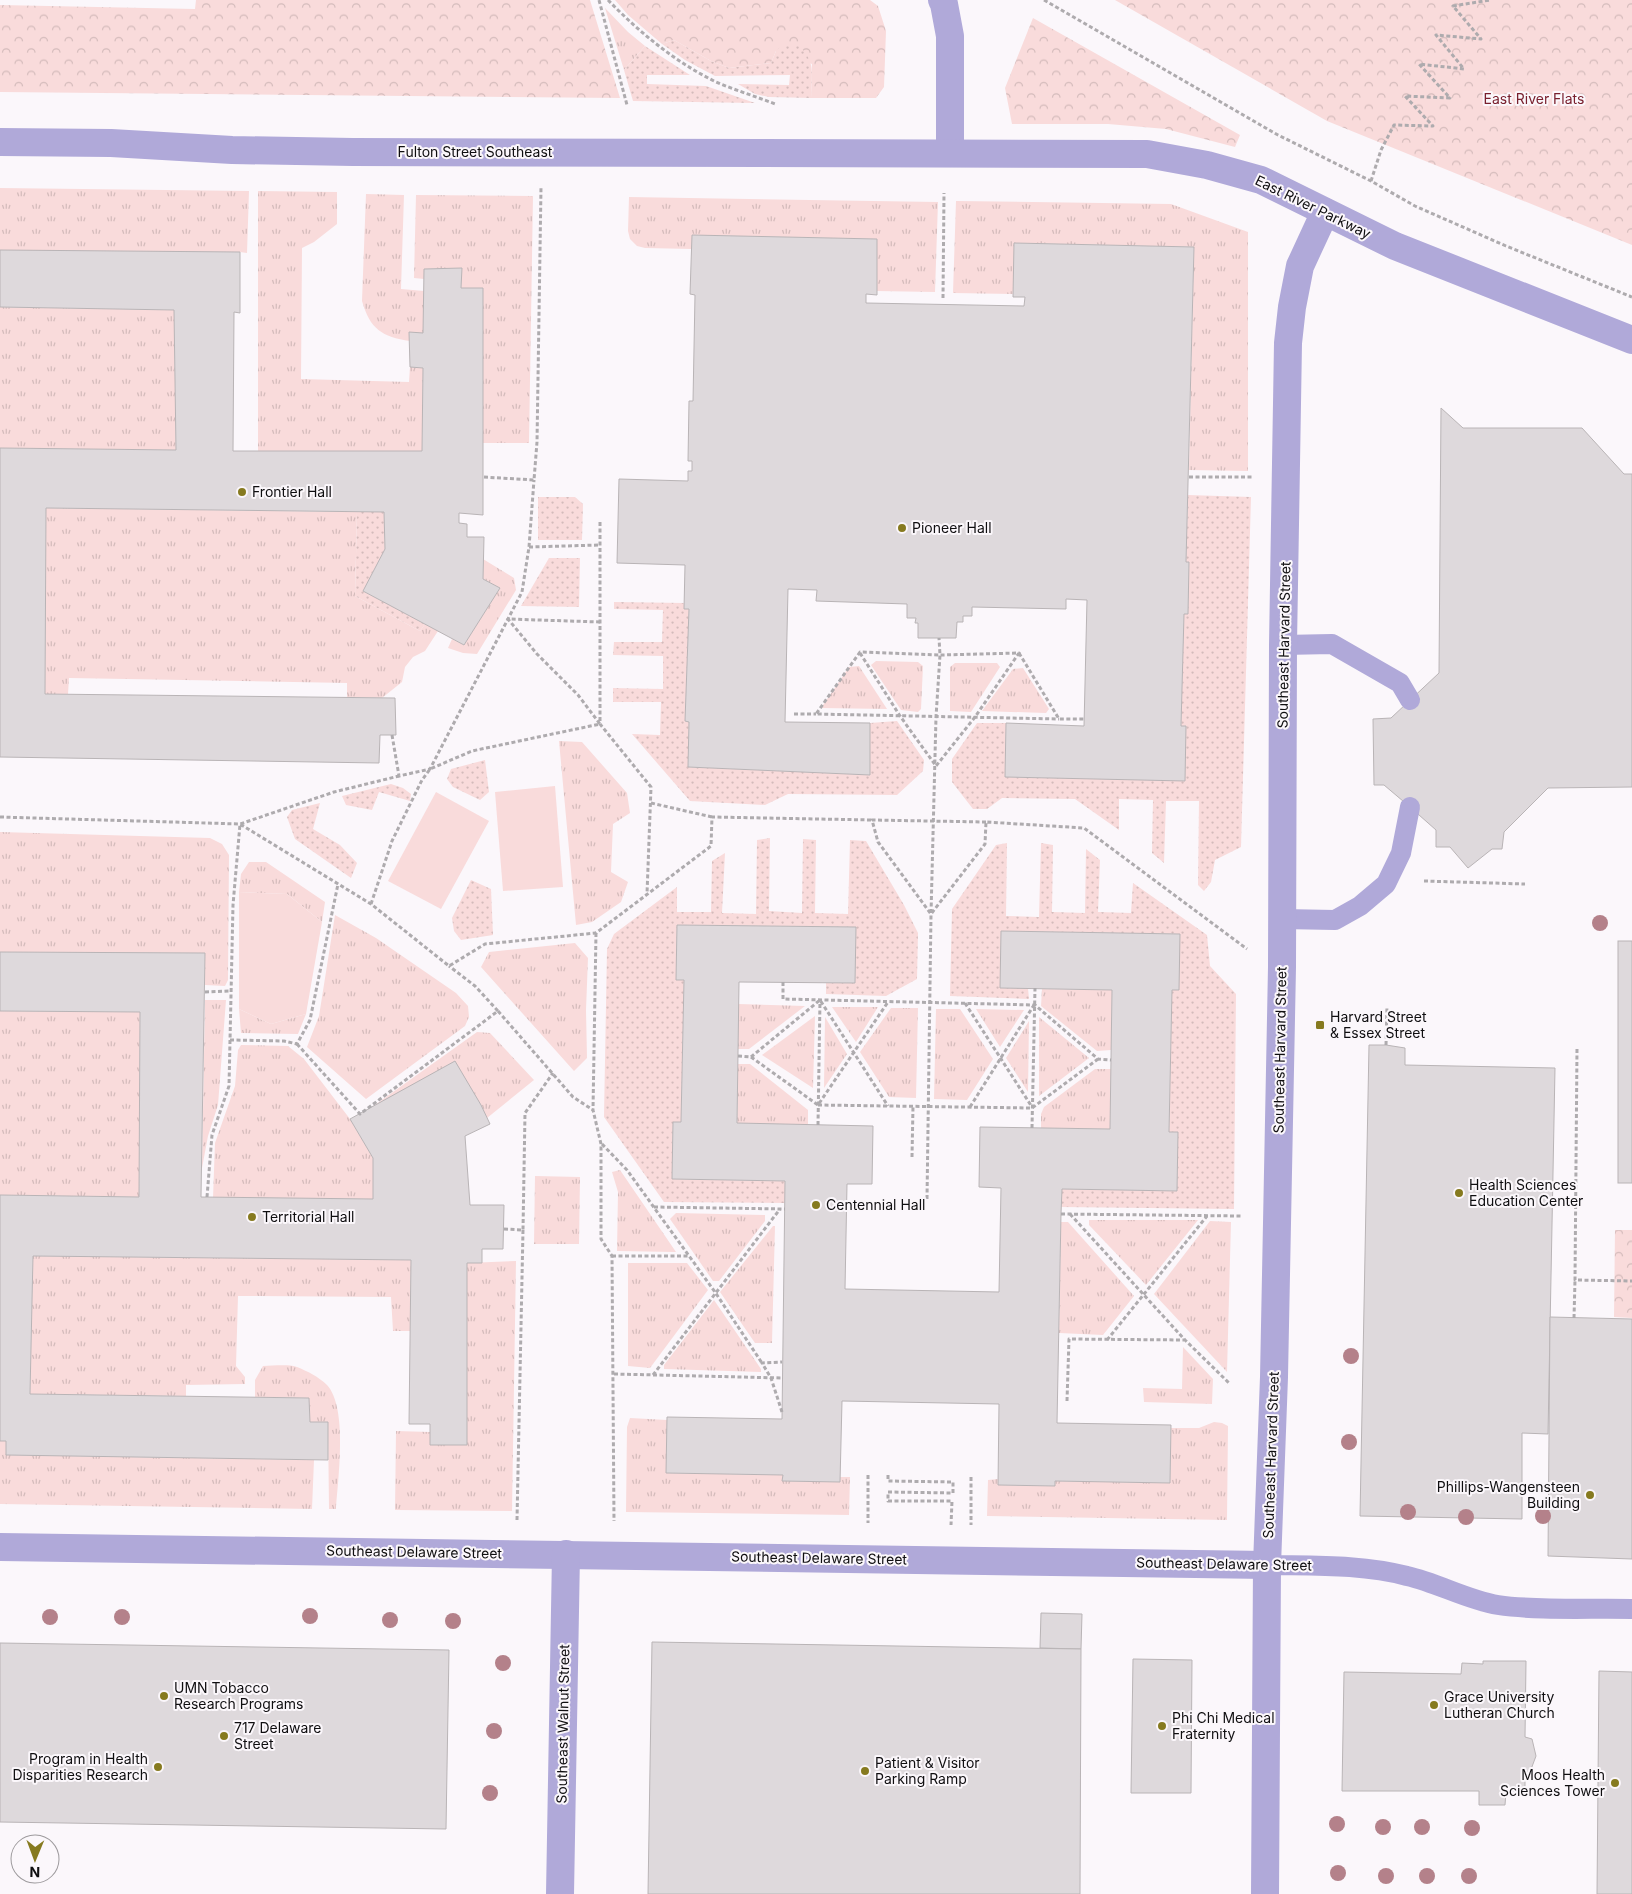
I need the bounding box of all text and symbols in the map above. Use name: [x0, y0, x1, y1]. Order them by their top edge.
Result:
park label: East River Flats: [1484, 90, 1584, 107]
street label: Fulton Street Southeast: [398, 143, 553, 160]
street label: East River Parkway: [1253, 171, 1374, 242]
place label: Frontier Hall: [252, 483, 332, 500]
marker: Frontier Hall: [236, 486, 248, 498]
place label: Pioneer Hall: [912, 519, 992, 536]
marker: Pioneer Hall: [896, 522, 908, 534]
street label: Southeast Harvard Street: [1274, 561, 1293, 729]
street label: Southeast Harvard Street: [1270, 966, 1289, 1134]
place label: Harvard Street & Essex Street: [1330, 1008, 1427, 1041]
marker: Harvard Street & Essex Street: [1314, 1019, 1326, 1031]
place label: Health Sciences Education Center: [1469, 1176, 1583, 1209]
marker: Health Sciences Education Center: [1453, 1187, 1465, 1199]
place label: Centennial Hall: [826, 1196, 925, 1213]
marker: Centennial Hall: [810, 1199, 822, 1211]
place label: Territorial Hall: [262, 1208, 354, 1225]
marker: Territorial Hall: [246, 1211, 258, 1223]
street label: Southeast Harvard Street: [1259, 1371, 1282, 1539]
place label: Phillips-Wangensteen Building: [1437, 1478, 1580, 1511]
marker: Phillips-Wangensteen Building: [1584, 1489, 1596, 1501]
street label: Southeast Delaware Street: [326, 1541, 503, 1562]
street label: Southeast Delaware Street: [731, 1547, 908, 1568]
street label: Southeast Delaware Street: [1136, 1553, 1313, 1574]
street label: Southeast Walnut Street: [553, 1644, 572, 1804]
place label: UMN Tobacco Research Programs: [174, 1679, 304, 1712]
place label: Grace University Lutheran Church: [1444, 1688, 1555, 1721]
marker: UMN Tobacco Research Programs: [158, 1690, 170, 1702]
marker: Grace University Lutheran Church: [1428, 1699, 1440, 1711]
place label: Phi Chi Medical Fraternity: [1172, 1709, 1275, 1742]
place label: 717 Delaware Street: [234, 1719, 322, 1752]
marker: Phi Chi Medical Fraternity: [1156, 1720, 1168, 1732]
marker: 717 Delaware Street: [218, 1730, 230, 1742]
place label: Program in Health Disparities Research: [12, 1750, 148, 1783]
place label: Patient & Visitor Parking Ramp: [875, 1754, 980, 1787]
marker: Program in Health Disparities Research: [152, 1761, 164, 1773]
marker: Patient & Visitor Parking Ramp: [859, 1765, 871, 1777]
place label: Moos Health Sciences Tower: [1500, 1766, 1605, 1799]
marker: Moos Health Sciences Tower: [1609, 1777, 1621, 1789]
north arrow: [10, 1834, 60, 1884]
text: N: [29, 1864, 40, 1881]

